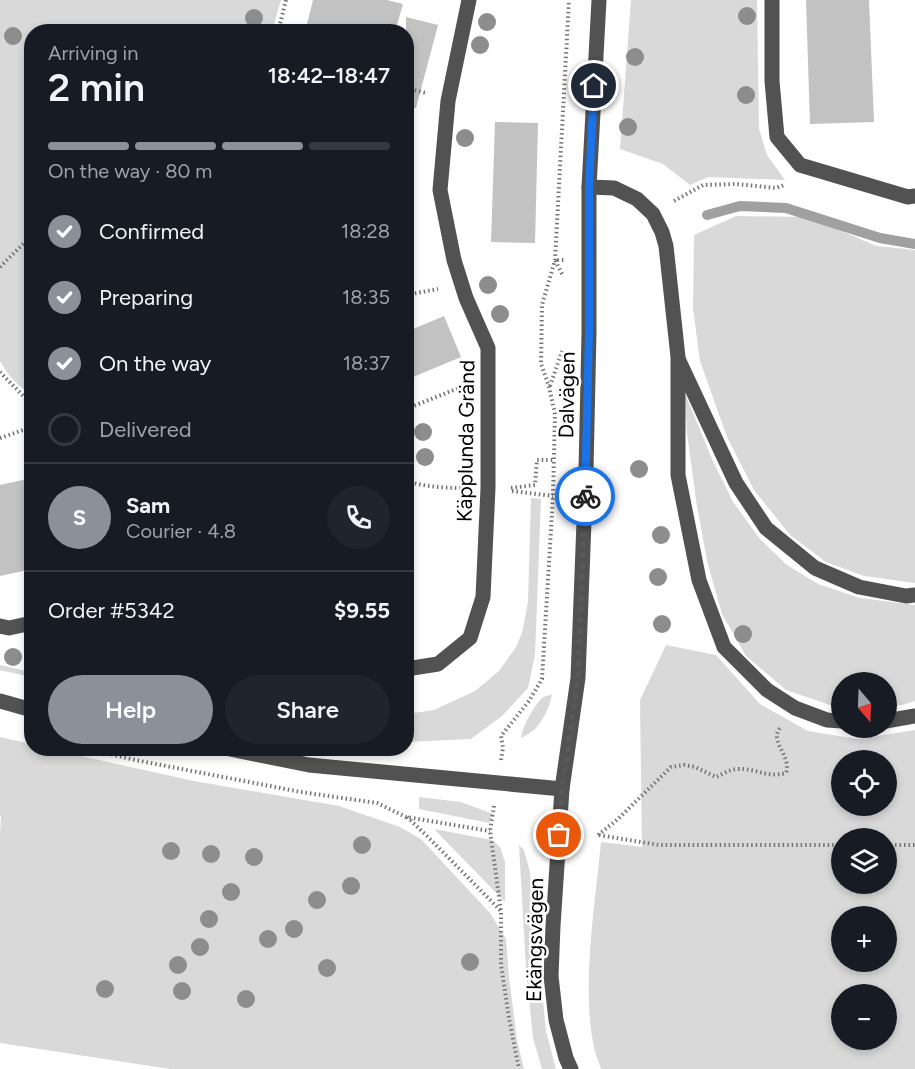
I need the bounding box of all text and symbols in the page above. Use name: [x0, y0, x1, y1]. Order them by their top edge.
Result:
text: Arriving in: [48, 41, 138, 65]
pin: [568, 60, 619, 111]
text: 18:42–18:47: [268, 62, 390, 89]
text: 2 min: [48, 64, 145, 111]
icon: home: [577, 69, 610, 102]
text: On the way · 80 m: [48, 159, 212, 183]
icon: check: [48, 215, 81, 248]
text: Confirmed: [99, 218, 204, 245]
text: 18:28: [341, 219, 390, 243]
icon: check: [48, 281, 81, 314]
text: Preparing: [99, 284, 193, 311]
text: 18:35: [342, 285, 390, 309]
icon: check: [48, 347, 81, 380]
text: On the way: [99, 350, 211, 377]
text: 18:37: [343, 351, 390, 375]
street label: Dalvägen: [553, 351, 580, 439]
street label: Käpplunda Gränd: [452, 360, 479, 522]
text: Delivered: [99, 416, 192, 443]
courier: [555, 466, 615, 526]
icon: bike: [569, 480, 602, 513]
button: phone: [327, 486, 390, 549]
text: Sam: [126, 492, 170, 519]
text: S: [73, 504, 86, 531]
text: Courier · 4.8: [126, 519, 236, 543]
text: Order #5342: [48, 597, 175, 624]
text: $9.55: [334, 597, 390, 624]
north arrow: [831, 672, 897, 738]
map controls: [831, 672, 897, 1050]
button: Help: [48, 675, 213, 744]
button: Share: [225, 675, 390, 744]
button: locate: [831, 750, 897, 816]
pin: [533, 809, 584, 860]
icon: bag: [542, 818, 575, 851]
button: layers: [831, 828, 897, 894]
street label: Ekängsvägen: [521, 878, 548, 1002]
button: +: [831, 906, 897, 972]
button: −: [831, 984, 897, 1050]

